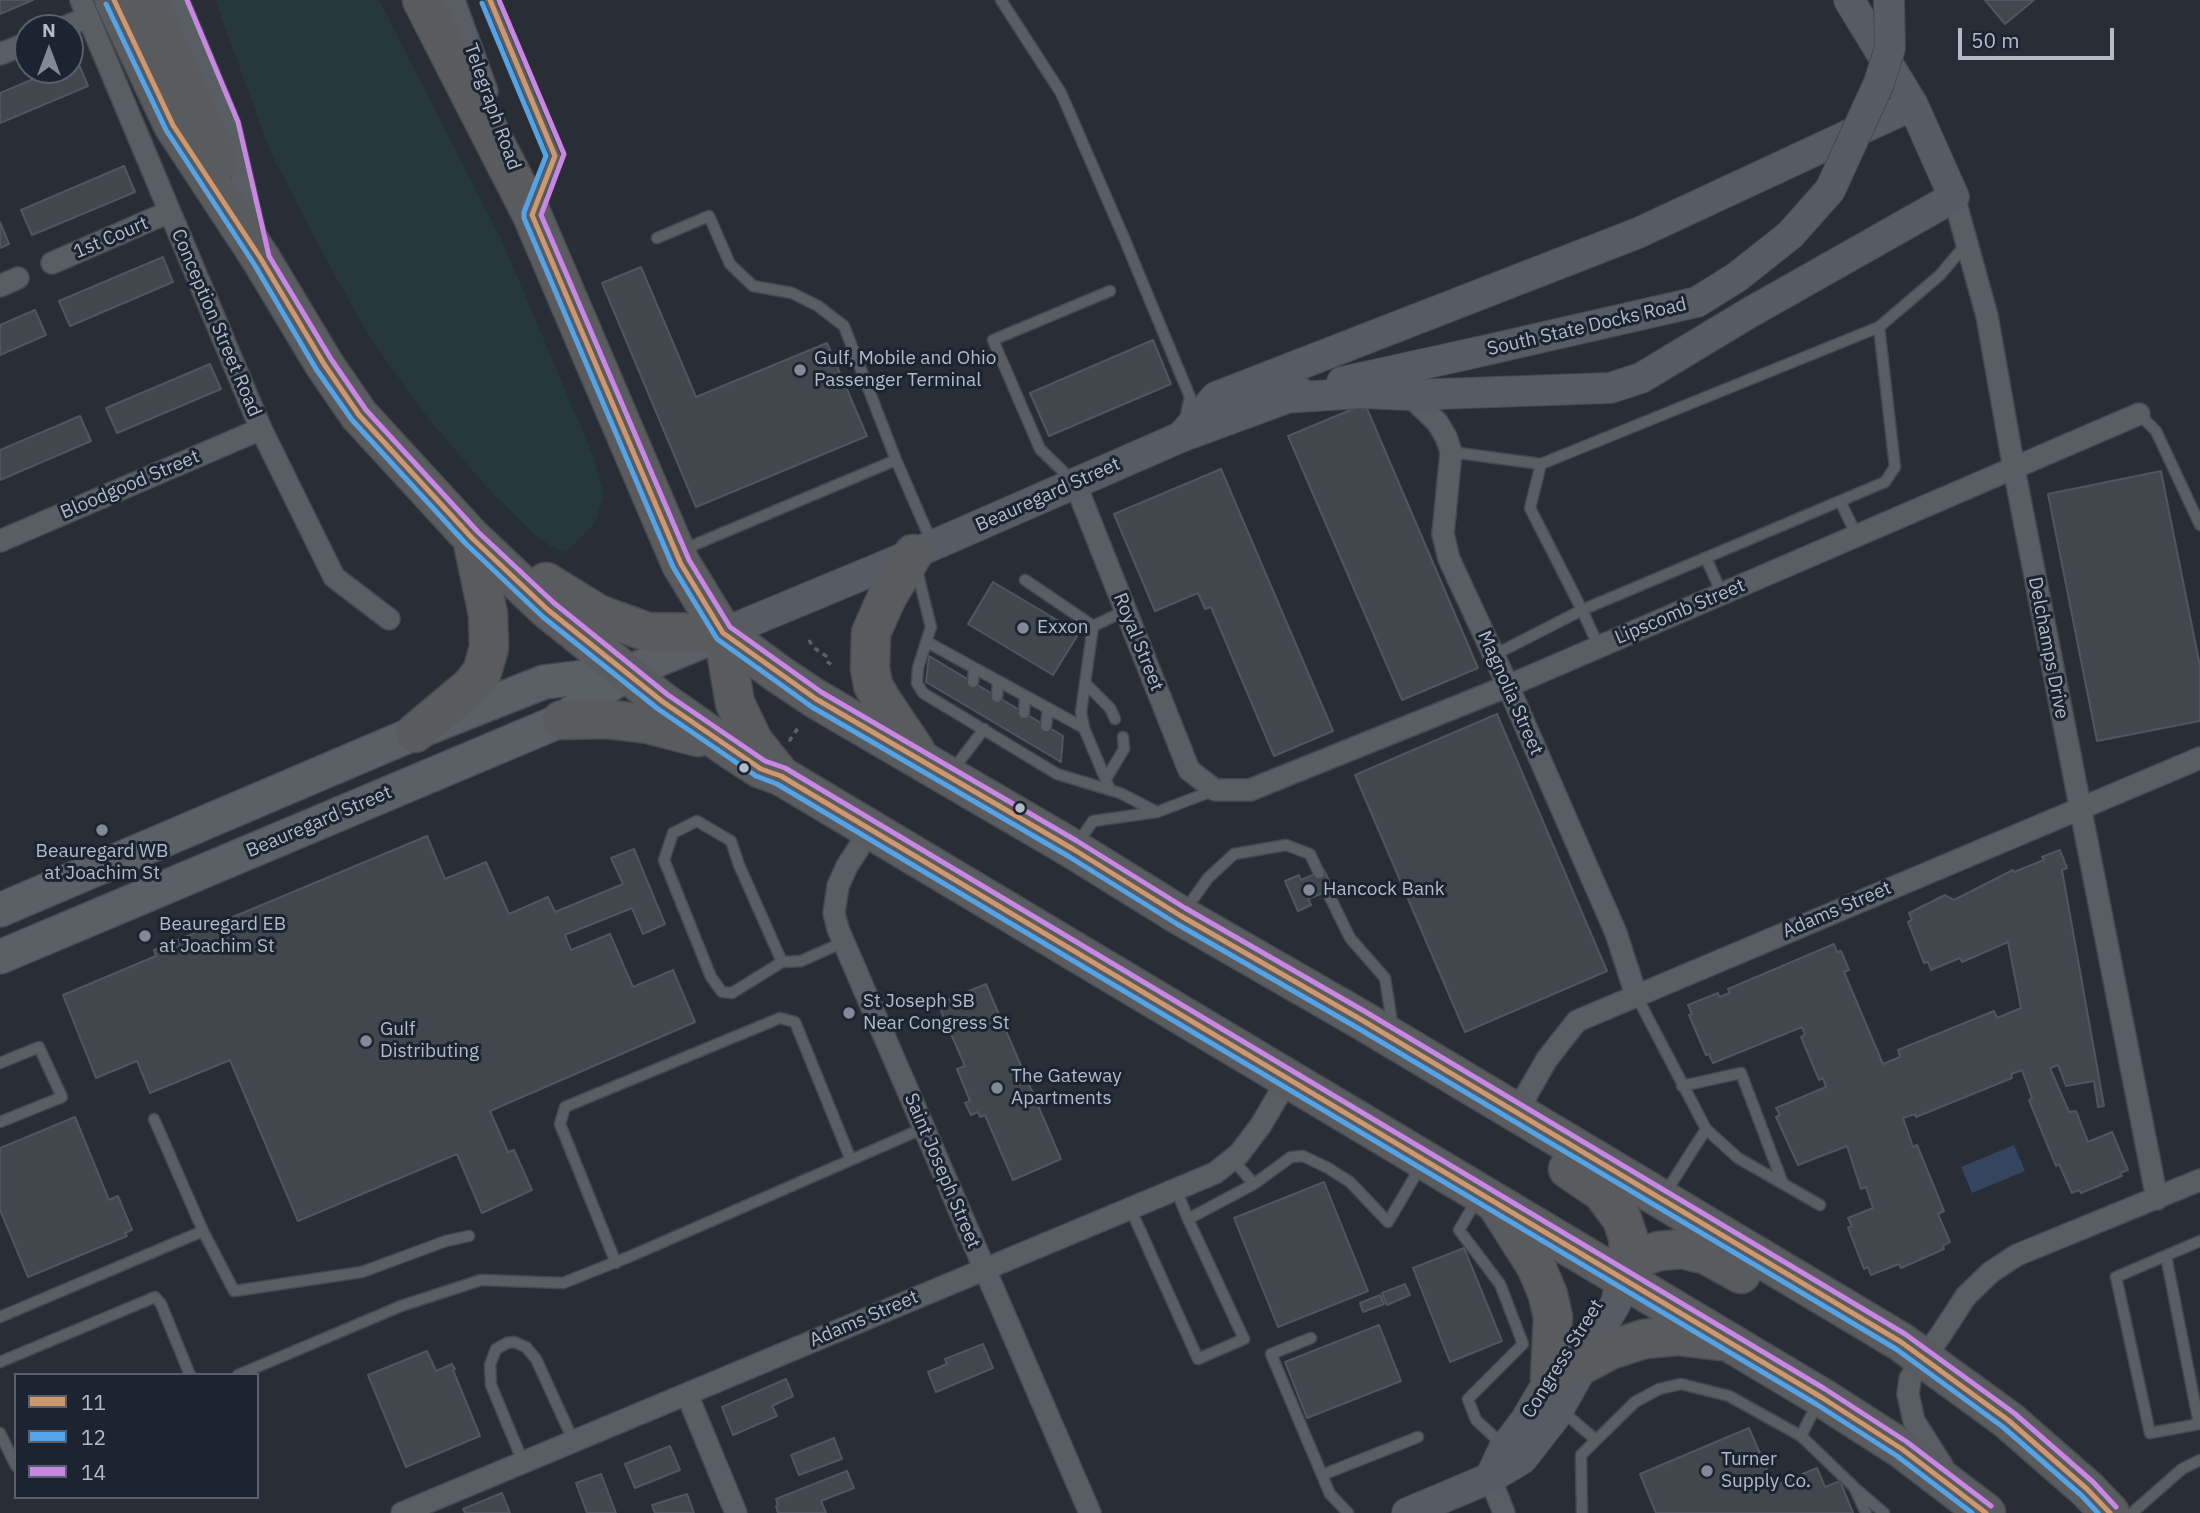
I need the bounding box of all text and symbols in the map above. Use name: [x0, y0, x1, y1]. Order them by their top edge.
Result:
north arrow: [14, 14, 84, 84]
scale bar: [1962, 14, 2118, 58]
text: N: [42, 18, 56, 42]
text: 50 m: [1971, 26, 2020, 54]
street label: Telegraph Road: [459, 41, 525, 173]
street label: 1st Court: [70, 212, 152, 264]
street label: Conception Street Road: [166, 226, 266, 420]
street label: South State Docks Road: [1485, 293, 1689, 361]
place label: Gulf, Mobile and Ohio Passenger Terminal: [814, 348, 996, 392]
marker: Gulf, Mobile and Ohio Passenger Terminal: [792, 362, 808, 378]
street label: Bloodgood Street: [57, 445, 203, 525]
street label: Beauregard Street: [972, 453, 1124, 537]
street label: Lipscomb Street: [1612, 574, 1748, 650]
street label: Delchamps Drive: [2023, 575, 2073, 721]
street label: Royal Street: [1108, 590, 1168, 694]
place label: Exxon: [1037, 617, 1089, 639]
marker: Exxon: [1015, 620, 1031, 636]
street label: Magnolia Street: [1472, 627, 1548, 759]
unlabelled marker: [737, 761, 751, 775]
street label: Beauregard Street: [243, 781, 395, 863]
unlabelled marker: [1013, 801, 1027, 815]
marker: Beauregard WB at Joachim St: [94, 822, 110, 838]
place label: Beauregard WB at Joachim St: [36, 841, 168, 885]
street label: Adams Street: [1779, 877, 1895, 943]
place label: Hancock Bank: [1323, 879, 1445, 901]
marker: Hancock Bank: [1301, 882, 1317, 898]
place label: Beauregard EB at Joachim St: [159, 914, 286, 958]
marker: Beauregard EB at Joachim St: [137, 928, 153, 944]
place label: St Joseph SB Near Congress St: [863, 991, 1010, 1035]
marker: St Joseph SB Near Congress St: [841, 1005, 857, 1021]
place label: Gulf Distributing: [380, 1019, 479, 1063]
marker: Gulf Distributing: [358, 1033, 374, 1049]
place label: The Gateway Apartments: [1011, 1066, 1122, 1110]
marker: The Gateway Apartments: [989, 1080, 1005, 1096]
street label: Saint Joseph Street: [899, 1090, 985, 1252]
street label: Adams Street: [806, 1286, 922, 1352]
street label: Congress Street: [1517, 1295, 1609, 1423]
legend: [14, 1373, 259, 1499]
text: 11: [81, 1388, 106, 1416]
text: 12: [81, 1423, 106, 1451]
place label: Turner Supply Co.: [1721, 1449, 1811, 1493]
text: 14: [81, 1458, 106, 1486]
marker: Turner Supply Co.: [1699, 1463, 1715, 1479]

